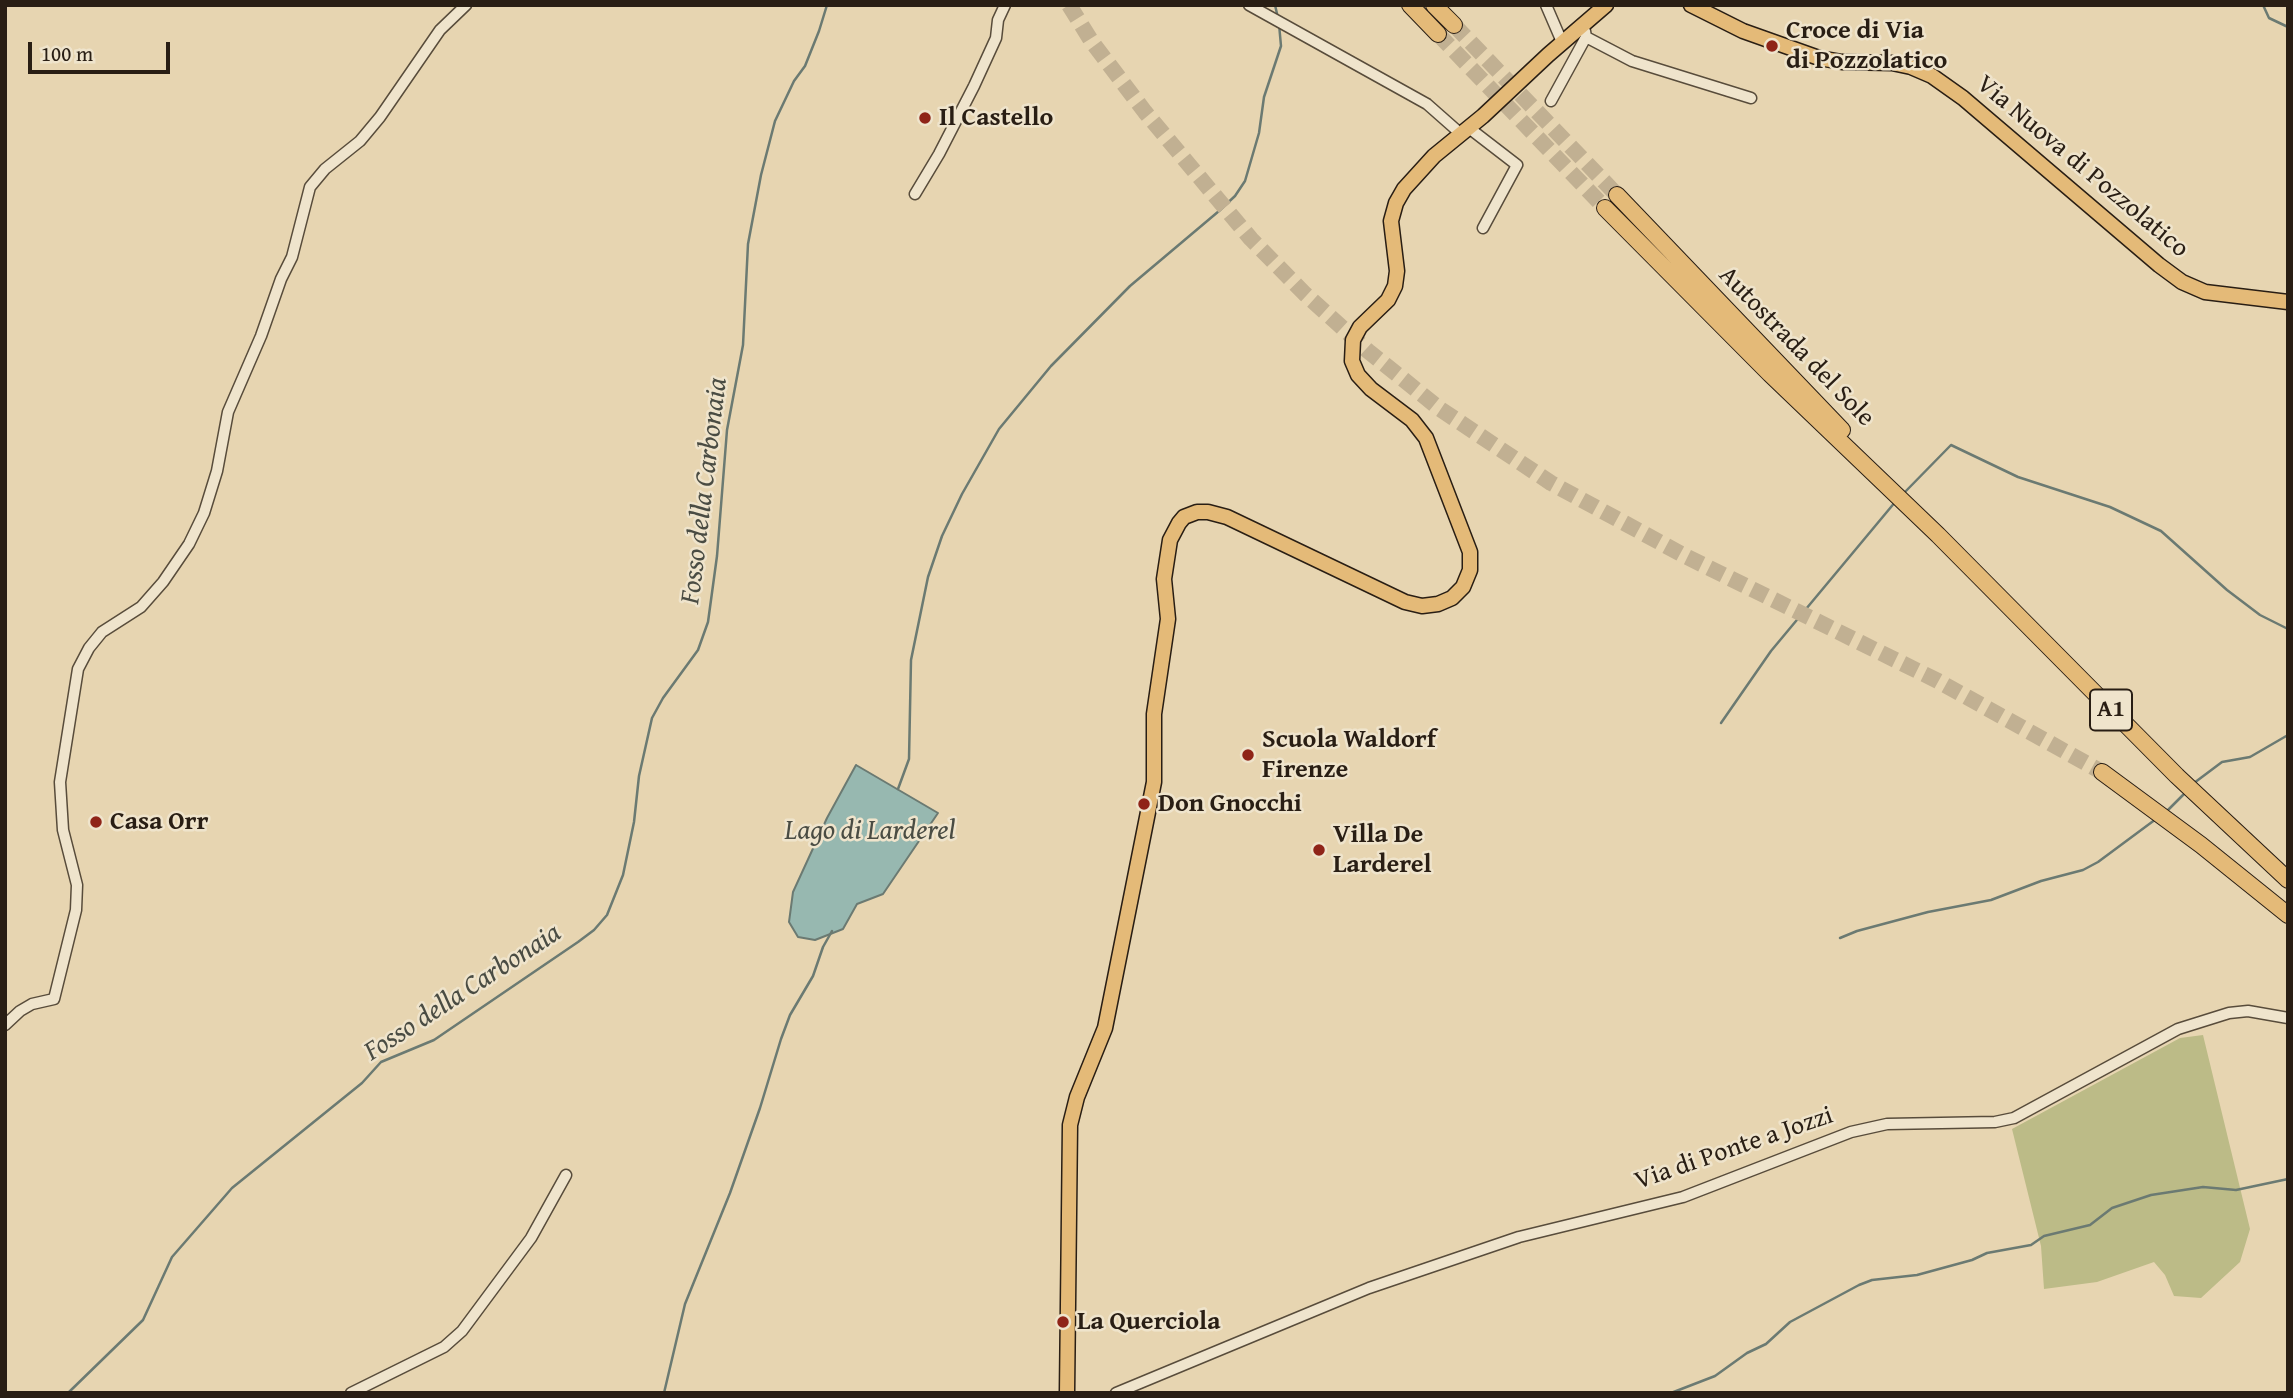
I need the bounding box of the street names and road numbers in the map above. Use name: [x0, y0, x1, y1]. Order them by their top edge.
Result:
street label: Via Nuova di Pozzolatico: [1969, 69, 2195, 265]
street label: Autostrada del Sole: [1711, 260, 1881, 434]
road number: A1: [2090, 690, 2132, 730]
street label: Via di Ponte a Jozzi: [1631, 1100, 1837, 1198]

